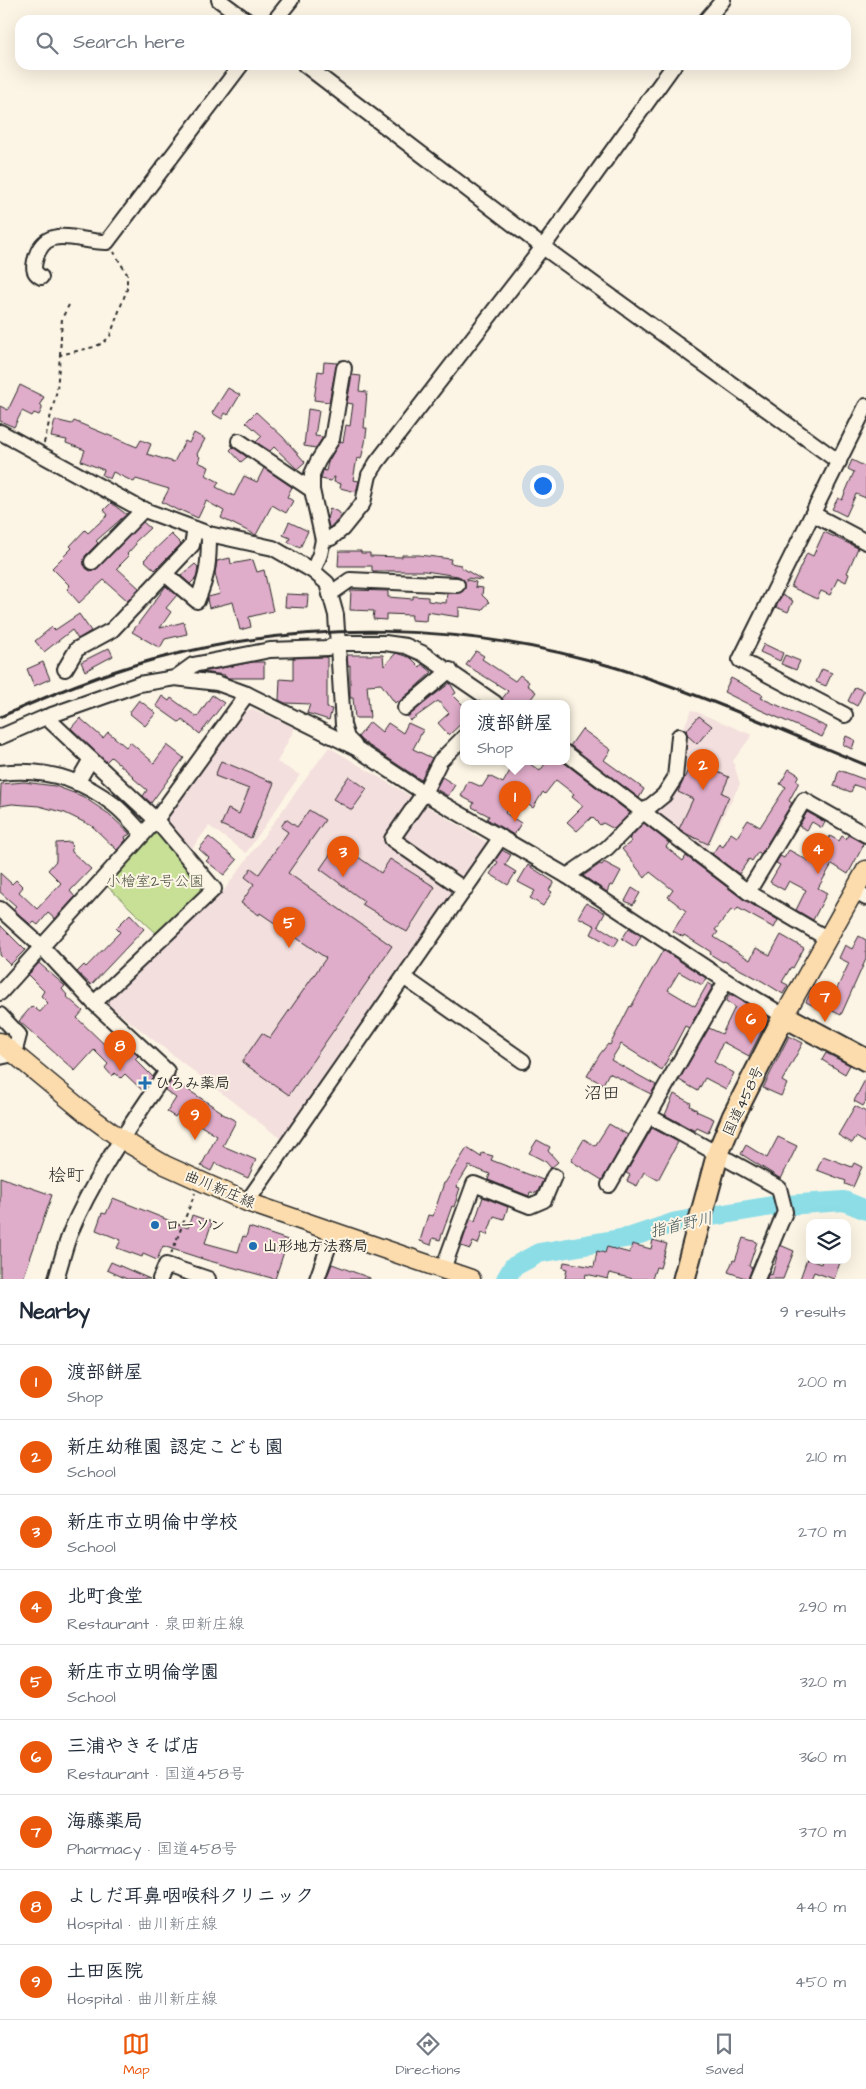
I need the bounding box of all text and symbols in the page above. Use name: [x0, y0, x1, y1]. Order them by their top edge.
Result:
search box: [15, 15, 851, 70]
icon: search: [33, 29, 61, 57]
text: Search here: [73, 29, 185, 56]
your location: [530, 473, 556, 499]
popup: [460, 700, 570, 765]
text: 渡部餅屋: [477, 710, 553, 737]
text: Shop: [477, 737, 513, 759]
pin: 2: [687, 749, 719, 790]
pin: 1: [499, 781, 531, 822]
pin: 4: [802, 833, 834, 874]
pin: 3: [327, 836, 359, 877]
park label: 小檜室2号公園: [106, 871, 204, 892]
pin: 5: [273, 907, 305, 948]
pin: 7: [809, 981, 841, 1022]
pin: 6: [735, 1003, 767, 1044]
pin: 8: [104, 1030, 136, 1071]
street label: 国道458号: [718, 1063, 769, 1140]
place label: ひろみ薬局: [155, 1073, 230, 1094]
marker: ひろみ薬局: [139, 1077, 151, 1089]
district label: 沼田: [584, 1081, 620, 1106]
pin: 9: [179, 1099, 211, 1140]
district label: 桧町: [48, 1163, 84, 1188]
street label: 曲川新庄線: [181, 1165, 258, 1214]
water label: 指首野川: [648, 1207, 715, 1243]
place label: ローソン: [165, 1215, 225, 1236]
marker: ローソン: [149, 1219, 161, 1231]
map controls: [806, 1219, 851, 1264]
button: layers: [806, 1219, 851, 1264]
place label: 山形地方法務局: [263, 1236, 368, 1257]
marker: 山形地方法務局: [247, 1240, 259, 1252]
text: Nearby: [20, 1297, 90, 1326]
text: 9 results: [780, 1301, 846, 1323]
text: 渡部餅屋: [67, 1359, 143, 1386]
text: 1: [35, 1371, 37, 1393]
text: 200 m: [798, 1371, 846, 1393]
text: Shop: [67, 1386, 103, 1408]
text: 新庄幼稚園 認定こども園: [67, 1434, 284, 1461]
text: 2: [31, 1446, 41, 1468]
text: 210 m: [806, 1446, 846, 1468]
text: School: [67, 1461, 116, 1483]
text: 新庄市立明倫中学校: [67, 1509, 238, 1536]
text: 3: [32, 1521, 40, 1543]
text: 270 m: [798, 1521, 846, 1543]
text: School: [67, 1536, 116, 1558]
text: 北町食堂: [67, 1583, 143, 1610]
text: 4: [31, 1596, 41, 1618]
text: 290 m: [799, 1596, 846, 1618]
text: Restaurant · 泉田新庄線: [67, 1613, 244, 1635]
text: 新庄市立明倫学園: [67, 1659, 219, 1686]
text: 5: [30, 1671, 42, 1693]
text: 320 m: [800, 1671, 846, 1693]
text: School: [67, 1686, 116, 1708]
text: 三浦やきそば店: [67, 1733, 200, 1760]
text: 6: [31, 1746, 41, 1768]
text: 360 m: [799, 1746, 846, 1768]
text: Restaurant · 国道458号: [67, 1763, 245, 1785]
text: 海藤薬局: [67, 1808, 143, 1835]
text: 7: [31, 1821, 41, 1843]
text: 370 m: [799, 1821, 846, 1843]
text: Pharmacy · 国道458号: [67, 1838, 237, 1860]
text: よしだ耳鼻咽喉科クリニック: [67, 1883, 314, 1910]
text: 8: [31, 1896, 41, 1918]
text: 440 m: [795, 1896, 846, 1918]
text: Hospital · 曲川新庄線: [67, 1913, 217, 1935]
text: 土田医院: [67, 1958, 143, 1985]
text: 9: [31, 1971, 41, 1993]
text: 450 m: [795, 1971, 846, 1993]
text: Hospital · 曲川新庄線: [67, 1988, 217, 2010]
tab: Map: [122, 2030, 150, 2080]
tab: Directions: [395, 2030, 460, 2080]
tab: Saved: [705, 2030, 744, 2080]

